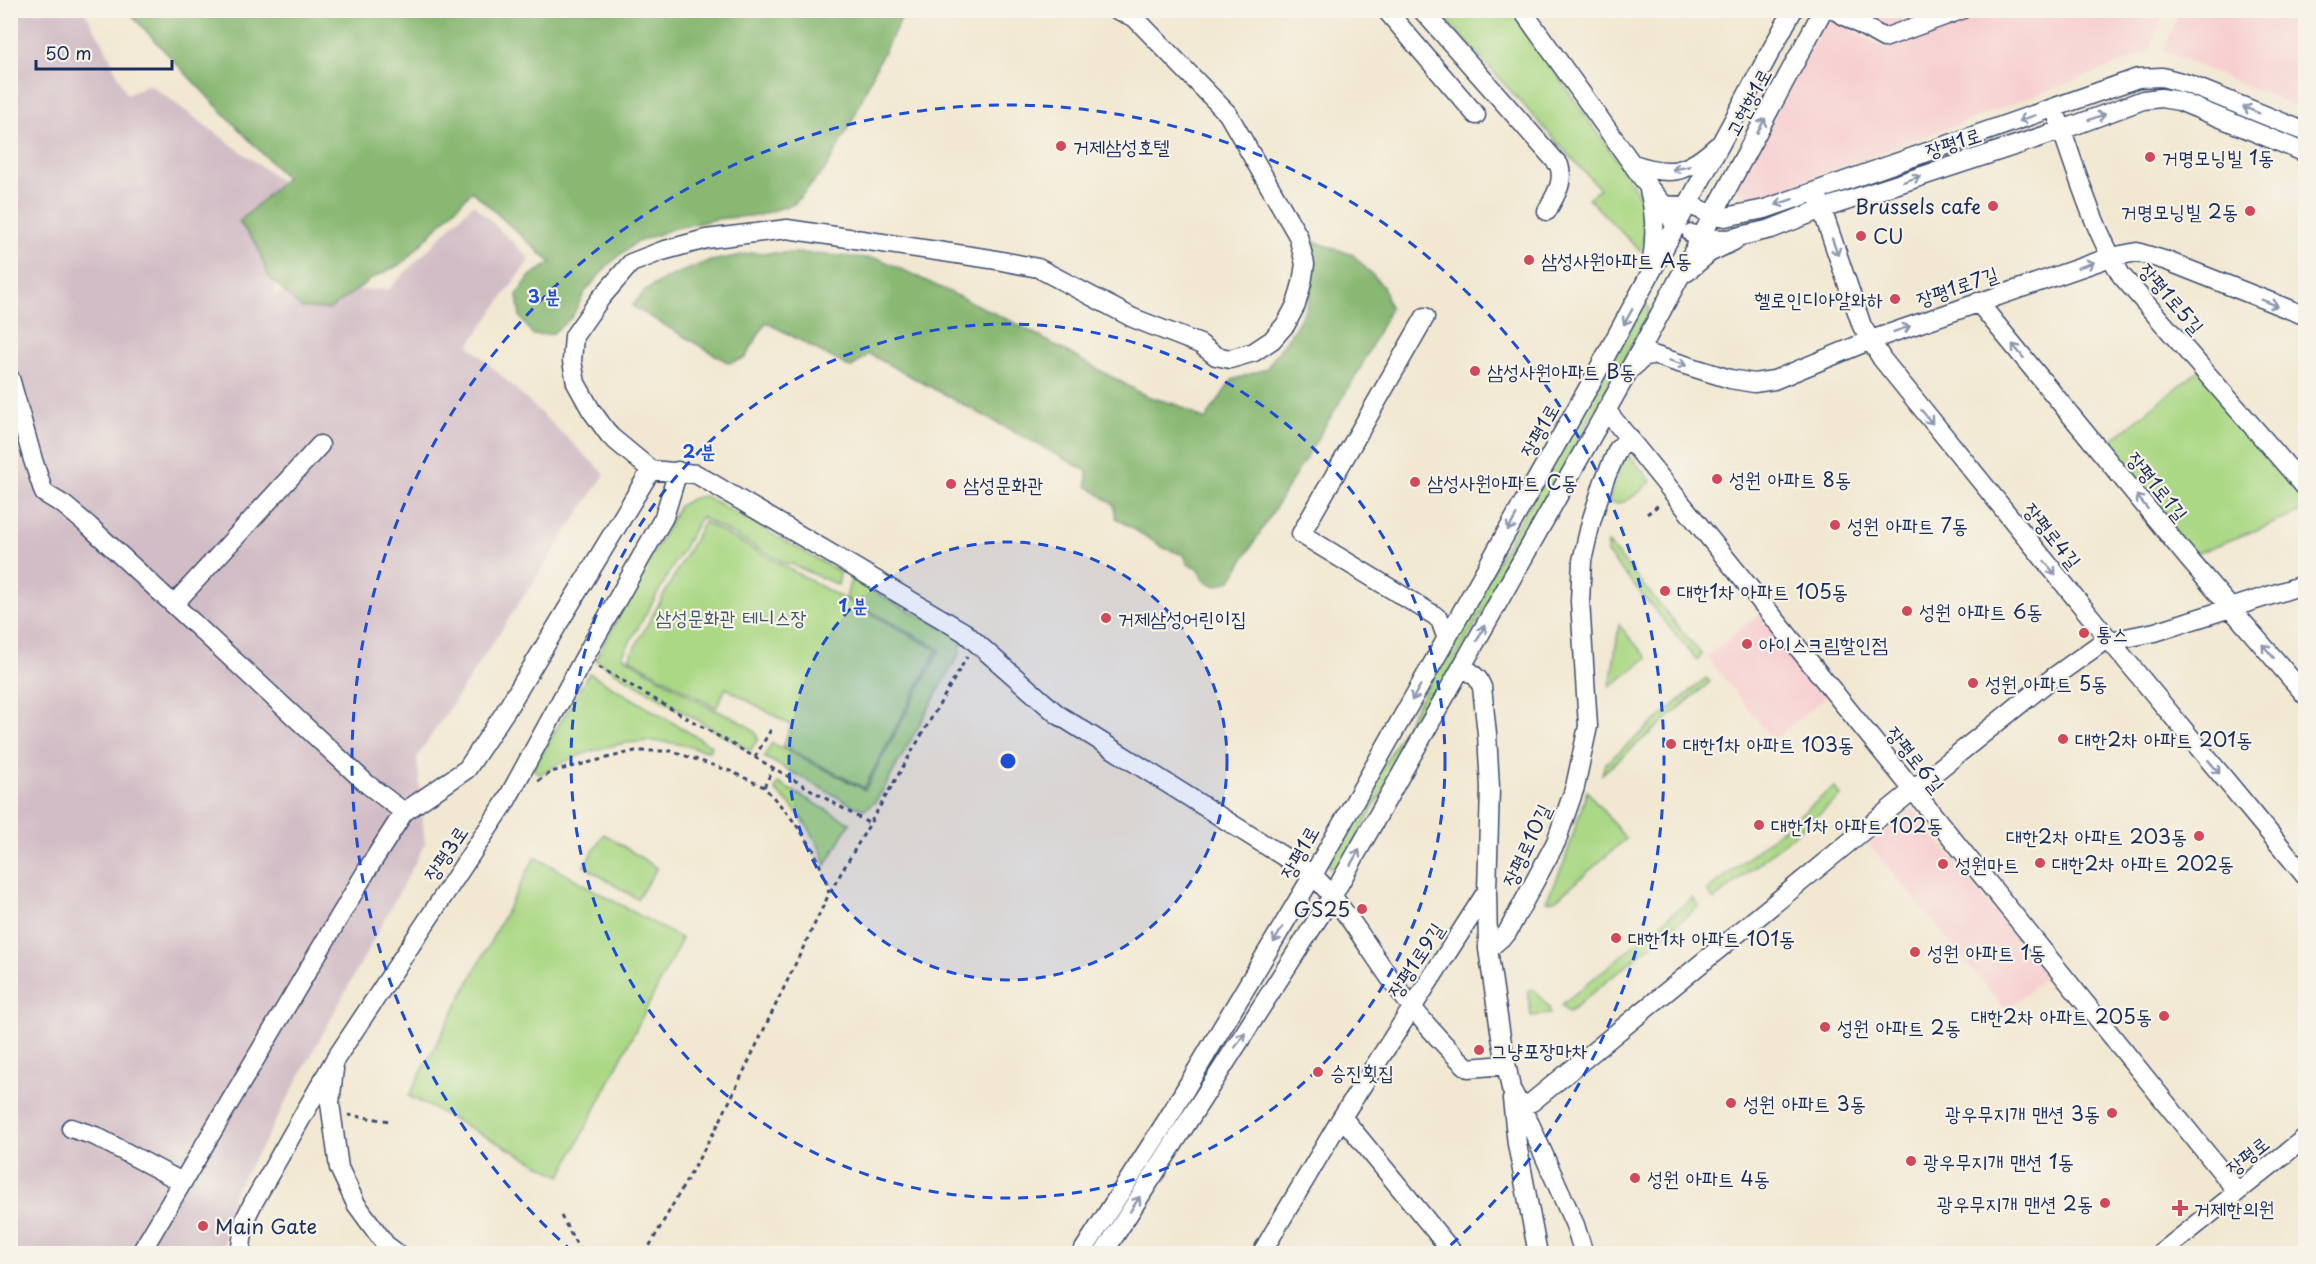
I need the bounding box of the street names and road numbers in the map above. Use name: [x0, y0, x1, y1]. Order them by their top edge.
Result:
street label: 고현항1로: [1718, 63, 1778, 141]
street label: 장평1로: [1921, 119, 1985, 165]
street label: 장평1로5길: [2132, 256, 2212, 340]
street label: 장평1로7길: [1912, 258, 2002, 314]
street label: 장평1로: [1512, 398, 1566, 462]
street label: 장평1로1길: [2120, 445, 2196, 527]
street label: 장평로4길: [2017, 495, 2089, 575]
street label: 장평로6길: [1880, 719, 1952, 799]
street label: 장평로10길: [1494, 799, 1558, 891]
street label: 장평3로: [415, 819, 475, 887]
street label: 장평1로: [1272, 820, 1326, 884]
street label: 장평1로9길: [1379, 916, 1451, 1004]
street label: 장평로: [2219, 1128, 2275, 1182]

